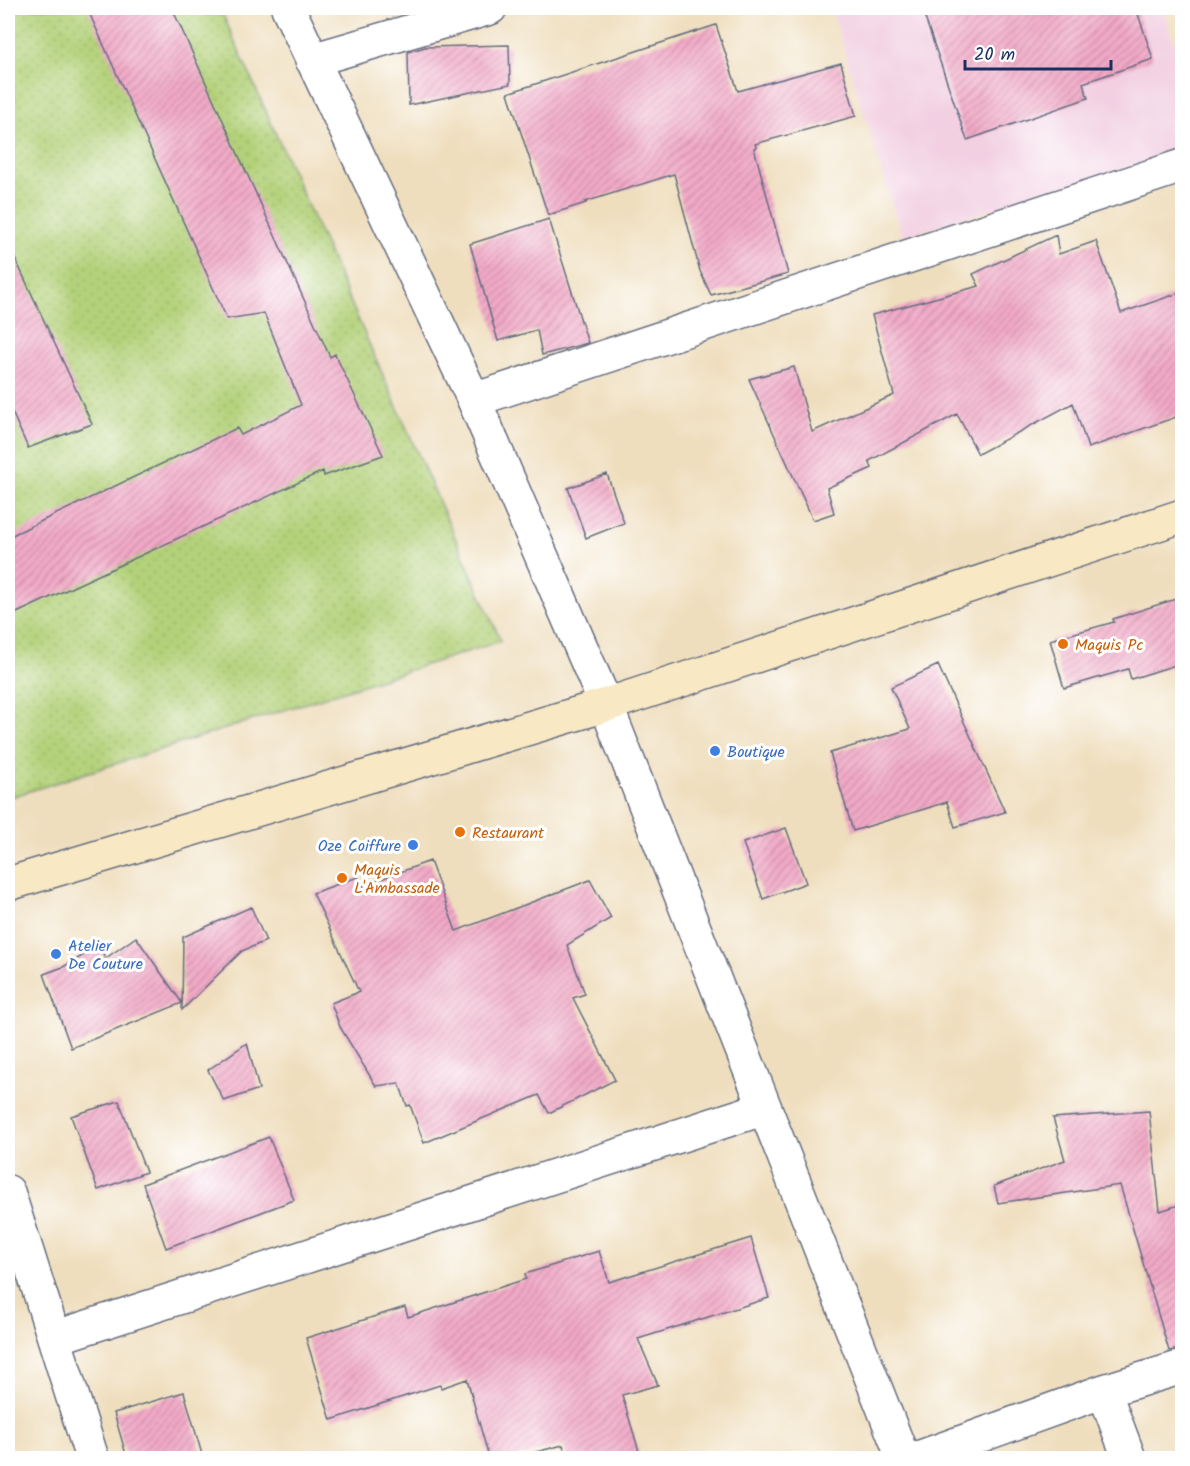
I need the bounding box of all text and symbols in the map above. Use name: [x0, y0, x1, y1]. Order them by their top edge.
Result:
scale bar: [965, 33, 1110, 71]
text: 20 m: [974, 41, 1015, 70]
place label: Maquis Pc: [1075, 633, 1143, 658]
marker: Maquis Pc: [1056, 637, 1070, 651]
place label: Boutique: [727, 740, 785, 765]
marker: Boutique: [708, 744, 722, 758]
place label: Restaurant: [472, 821, 545, 846]
marker: Restaurant: [453, 825, 467, 839]
place label: Oze Coiffure: [318, 834, 401, 859]
marker: Oze Coiffure: [406, 838, 420, 852]
place label: Maquis L'Ambassade: [354, 858, 440, 901]
marker: Maquis L'Ambassade: [335, 871, 349, 885]
place label: Atelier De Couture: [68, 934, 143, 977]
marker: Atelier De Couture: [49, 947, 63, 961]

